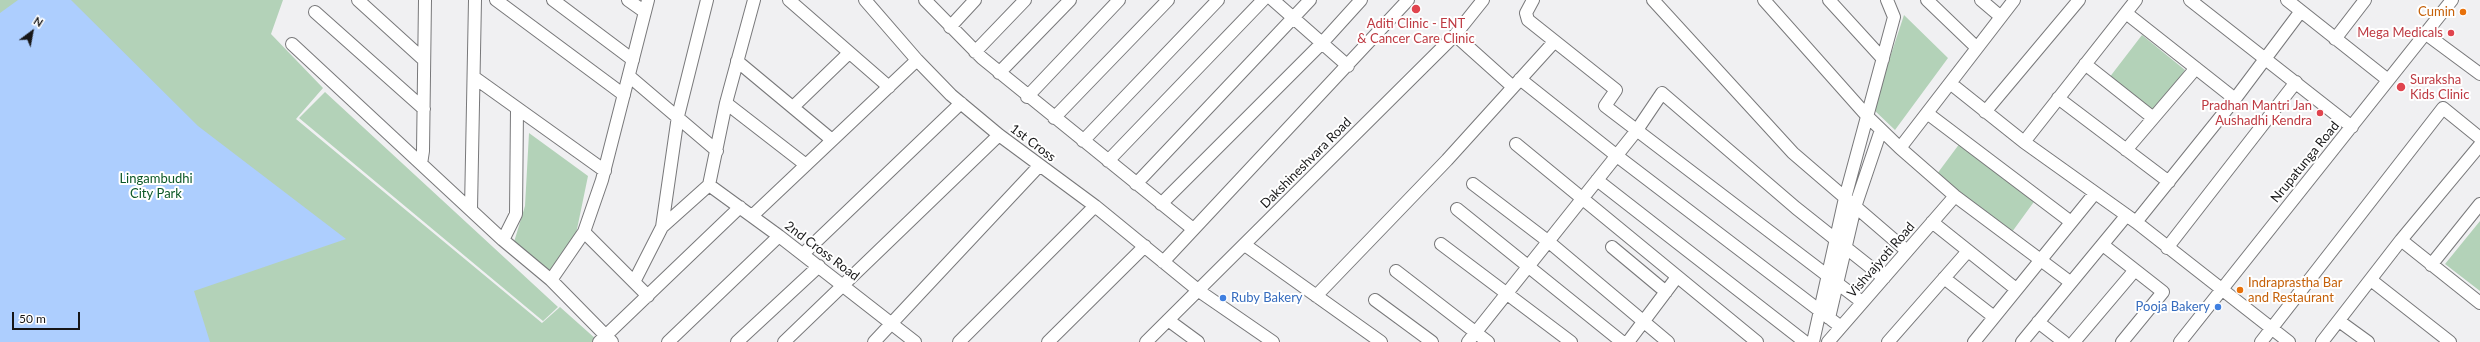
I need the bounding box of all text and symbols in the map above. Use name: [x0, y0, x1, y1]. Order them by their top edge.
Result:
marker: Aditi Clinic - ENT & Cancer Care Clinic: [1410, 3, 1422, 15]
place label: Cumin: [2418, 4, 2455, 20]
marker: Cumin: [2458, 7, 2468, 17]
north arrow: [12, 12, 52, 52]
text: N: [32, 14, 46, 29]
place label: Aditi Clinic - ENT & Cancer Care Clinic: [1357, 16, 1475, 47]
place label: Mega Medicals: [2357, 25, 2443, 41]
marker: Mega Medicals: [2446, 28, 2456, 38]
place label: Suraksha Kids Clinic: [2410, 72, 2469, 103]
marker: Suraksha Kids Clinic: [2395, 81, 2407, 93]
place label: Pradhan Mantri Jan Aushadhi Kendra: [2201, 98, 2312, 129]
marker: Pradhan Mantri Jan Aushadhi Kendra: [2315, 108, 2325, 118]
street label: Dakshineshvara Road: [1257, 114, 1355, 212]
street label: Nrupatunga Road: [2267, 118, 2343, 206]
street label: 1st Cross: [1007, 121, 1059, 165]
park label: Lingambudhi City Park: [119, 171, 193, 202]
street label: 2nd Cross Road: [782, 218, 862, 284]
street label: Vishvajyoti Road: [1844, 219, 1918, 301]
place label: Indraprastha Bar and Restaurant: [2248, 275, 2342, 306]
marker: Indraprastha Bar and Restaurant: [2235, 285, 2245, 295]
place label: Ruby Bakery: [1231, 290, 1303, 306]
marker: Ruby Bakery: [1218, 293, 1228, 303]
place label: Pooja Bakery: [2136, 299, 2210, 315]
marker: Pooja Bakery: [2213, 302, 2223, 312]
scale bar: [14, 304, 82, 330]
text: 50 m: [19, 311, 46, 326]

